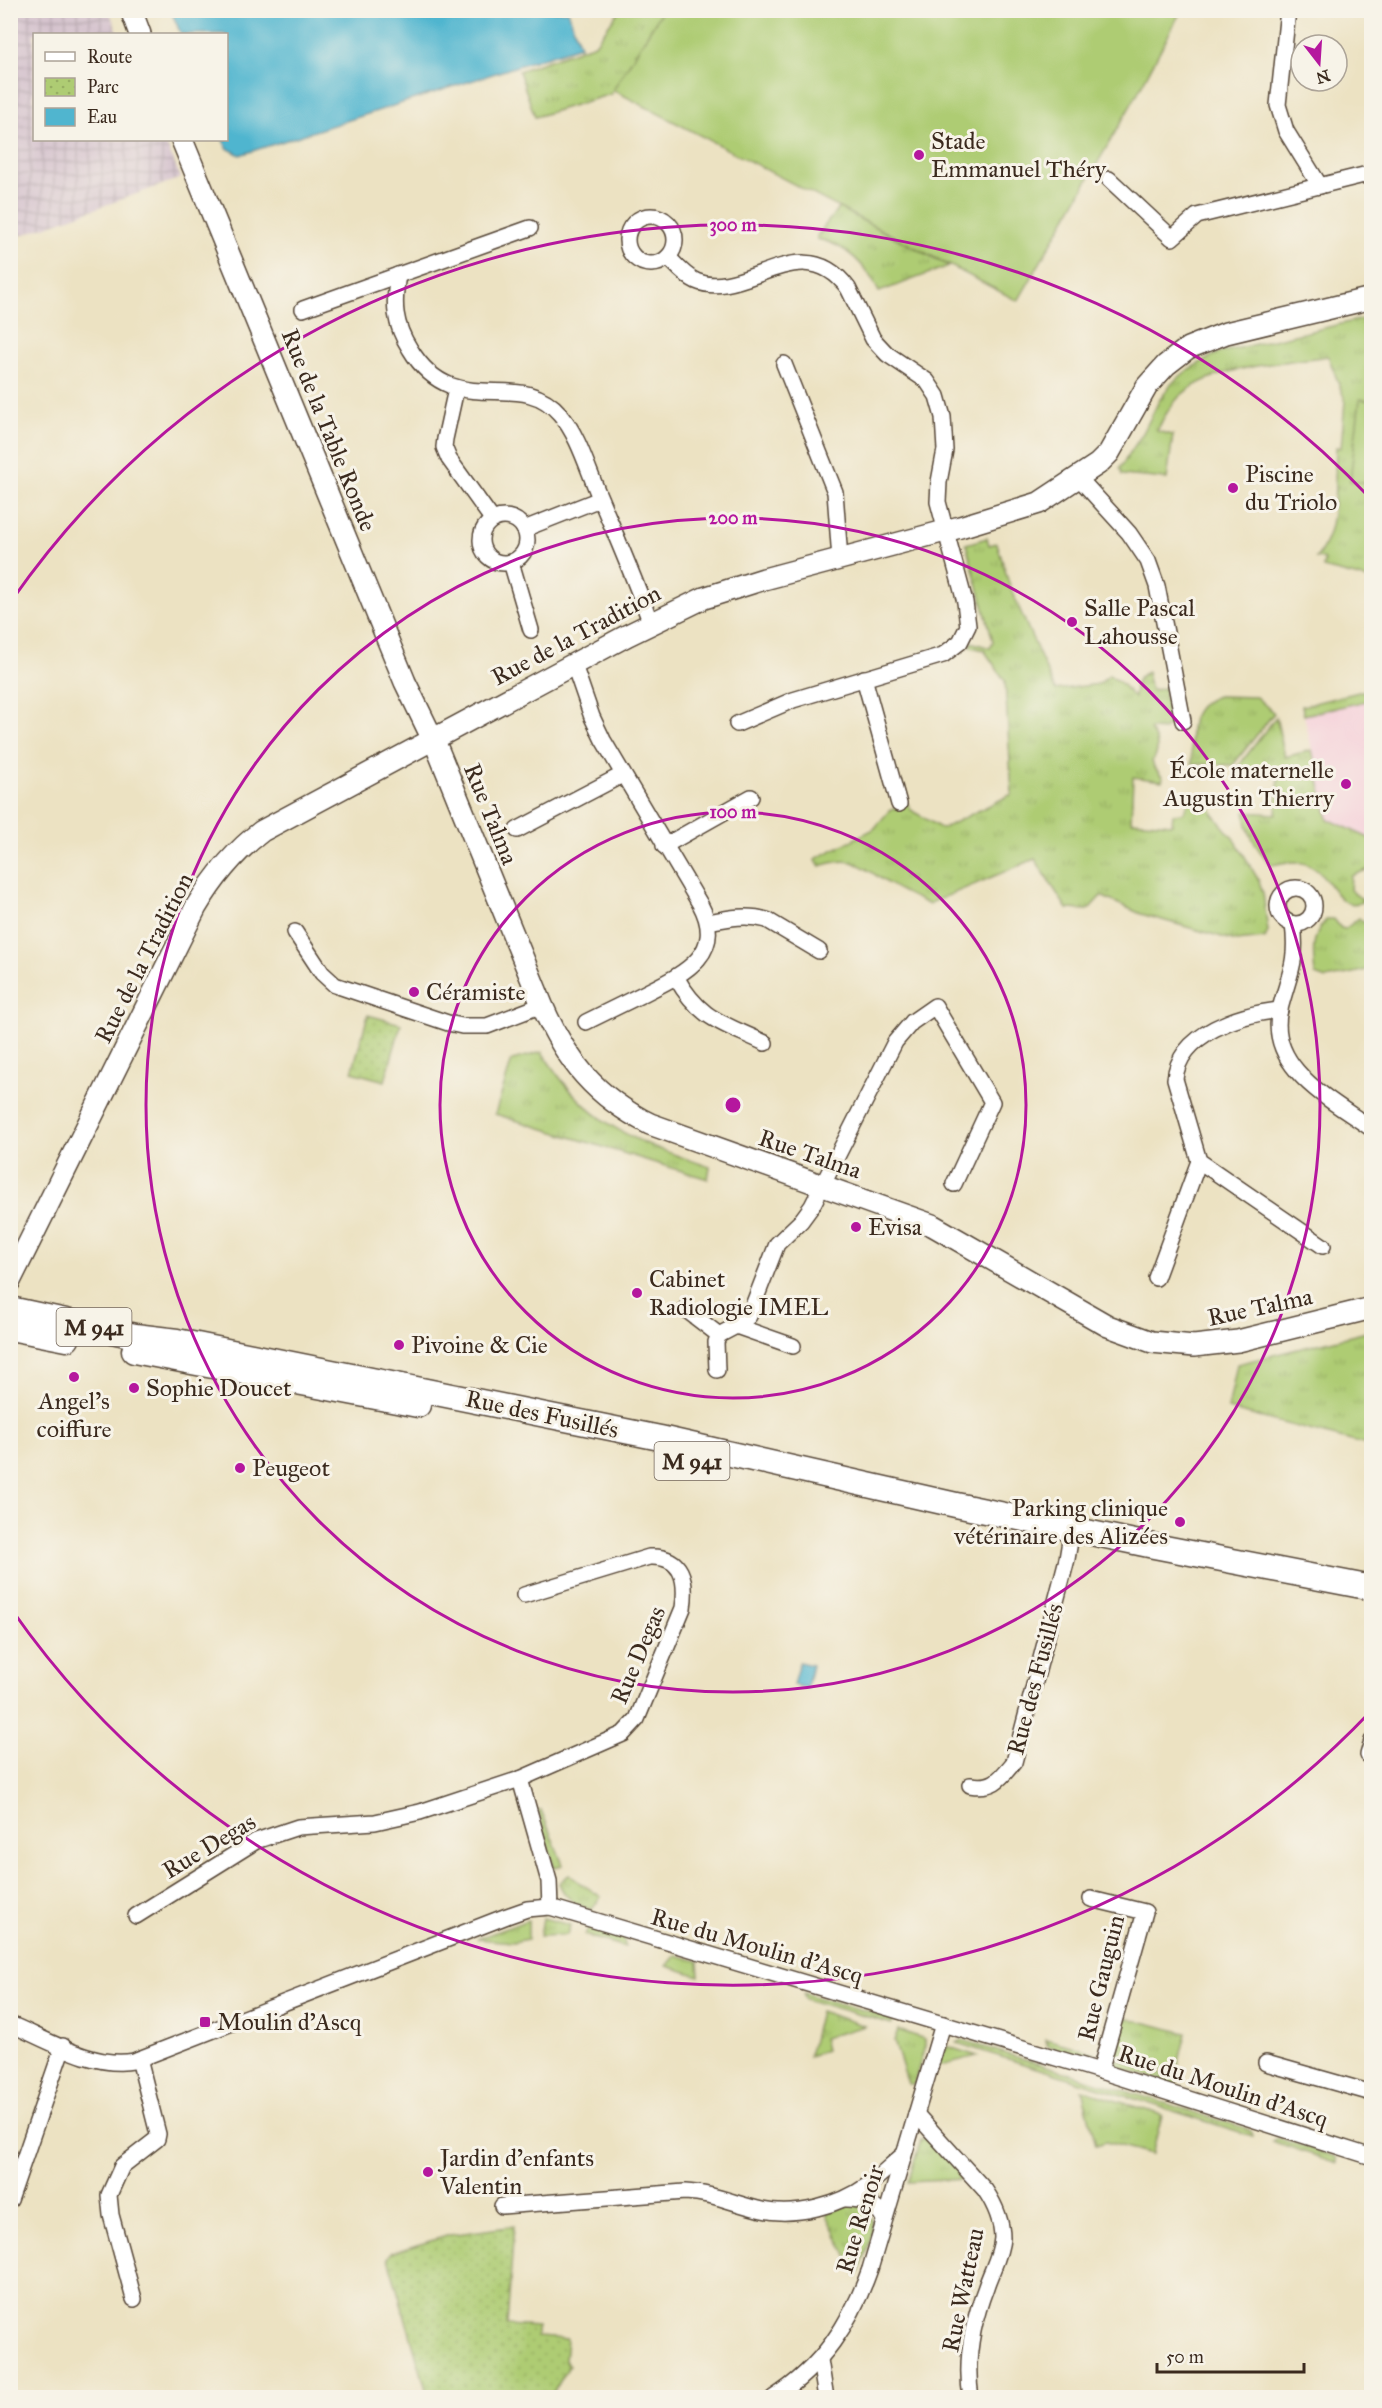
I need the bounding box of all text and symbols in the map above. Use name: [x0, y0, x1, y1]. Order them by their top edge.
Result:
legend: [33, 33, 228, 141]
north arrow: [1289, 33, 1349, 93]
text: Route: [87, 46, 132, 68]
text: N: [1314, 66, 1333, 88]
text: Parc: [87, 76, 119, 98]
text: Eau: [87, 106, 117, 128]
place label: Stade Emmanuel Théry: [931, 126, 1107, 184]
marker: Stade Emmanuel Théry: [912, 148, 926, 162]
text: 300 m: [709, 214, 757, 237]
street label: Rue de la Table Ronde: [275, 324, 383, 536]
place label: Piscine du Triolo: [1245, 459, 1337, 517]
marker: Piscine du Triolo: [1226, 481, 1240, 495]
text: 200 m: [709, 507, 758, 529]
street label: Rue de la Tradition: [486, 578, 666, 692]
place label: Salle Pascal Lahousse: [1084, 593, 1195, 651]
marker: Salle Pascal Lahousse: [1065, 615, 1079, 629]
place label: École maternelle Augustin Thierry: [1163, 755, 1335, 813]
street label: Rue Talma: [457, 759, 525, 870]
marker: École maternelle Augustin Thierry: [1339, 777, 1353, 791]
text: 100 m: [710, 801, 757, 823]
street label: Rue de la Tradition: [88, 868, 200, 1048]
place label: Céramiste: [426, 977, 526, 1007]
marker: Céramiste: [407, 985, 421, 999]
centre of rings: [723, 1095, 743, 1115]
street label: Rue Talma: [755, 1122, 866, 1186]
place label: Evisa: [868, 1212, 923, 1242]
marker: Evisa: [849, 1220, 863, 1234]
place label: Cabinet Radiologie IMEL: [649, 1264, 828, 1322]
street label: Rue Talma: [1205, 1281, 1316, 1333]
marker: Cabinet Radiologie IMEL: [630, 1286, 644, 1300]
road number: M 941: [56, 1308, 132, 1346]
place label: Pivoine & Cie: [411, 1330, 548, 1360]
marker: Pivoine & Cie: [392, 1338, 406, 1352]
marker: Angel's coiffure: [67, 1370, 81, 1384]
place label: Sophie Doucet: [146, 1373, 292, 1403]
marker: Sophie Doucet: [127, 1381, 141, 1395]
street label: Rue des Fusillés: [463, 1383, 621, 1445]
place label: Angel's coiffure: [37, 1386, 111, 1444]
road number: M 941: [654, 1442, 730, 1480]
place label: Peugeot: [252, 1453, 330, 1483]
marker: Peugeot: [233, 1461, 247, 1475]
place label: Parking clinique vétérinaire des Alizées: [953, 1493, 1168, 1551]
marker: Parking clinique vétérinaire des Alizées: [1173, 1515, 1187, 1529]
street label: Rue des Fusillés: [1000, 1600, 1070, 1758]
street label: Rue Degas: [604, 1601, 672, 1709]
street label: Rue Degas: [157, 1806, 261, 1886]
street label: Rue du Moulin d'Ascq: [648, 1901, 867, 1991]
street label: Rue Gauguin: [1071, 1912, 1131, 2044]
place label: Moulin d'Ascq: [217, 2007, 362, 2037]
marker: Moulin d'Ascq: [198, 2015, 212, 2029]
street label: Rue du Moulin d'Ascq: [1114, 2038, 1332, 2134]
place label: Jardin d'enfants Valentin: [437, 2143, 594, 2201]
street label: Rue Renoir: [829, 2161, 891, 2277]
marker: Jardin d'enfants Valentin: [421, 2165, 435, 2179]
street label: Rue Watteau: [935, 2225, 991, 2355]
scale bar: [1157, 2336, 1304, 2374]
text: 50 m: [1166, 2346, 1204, 2368]

